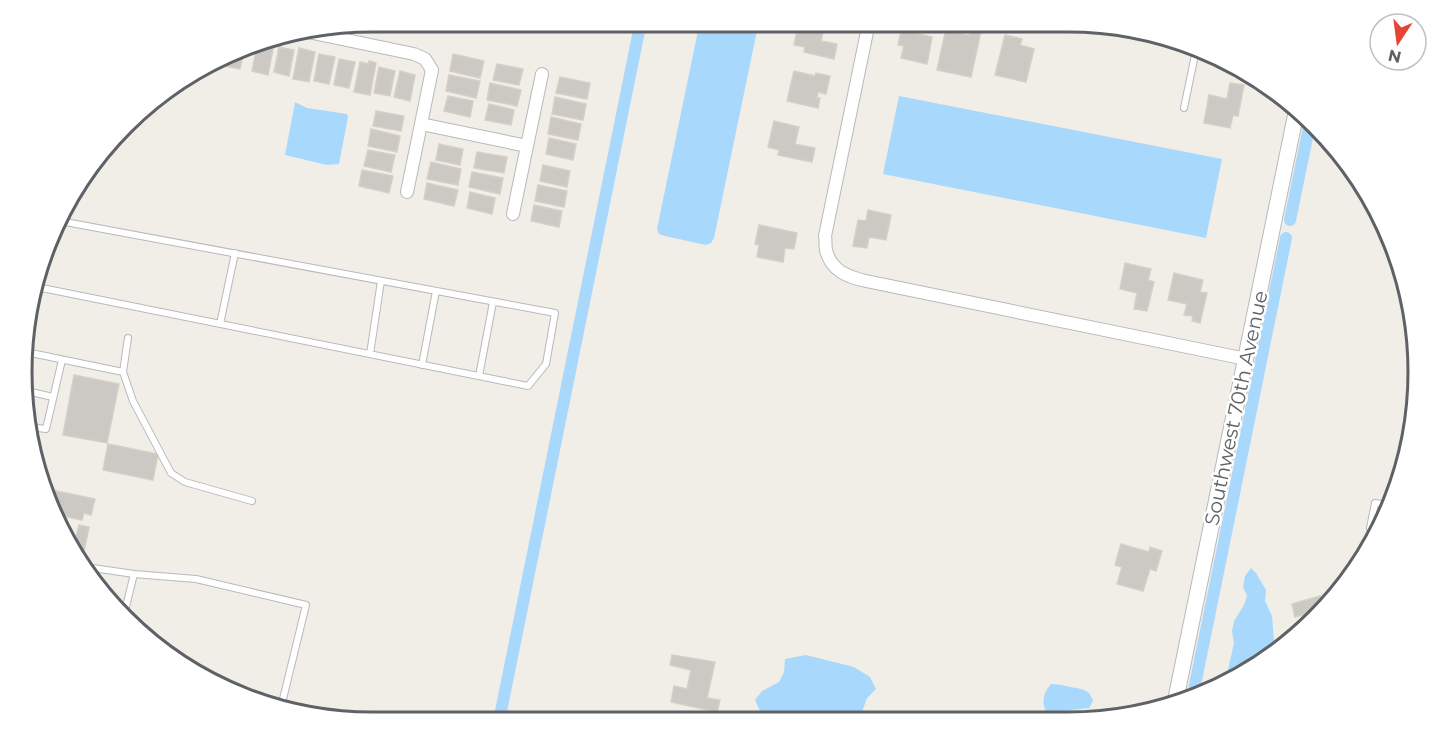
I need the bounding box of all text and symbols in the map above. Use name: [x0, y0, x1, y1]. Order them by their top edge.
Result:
north arrow: [1368, 12, 1428, 72]
text: N: [1386, 45, 1403, 67]
street label: Southwest 70th Avenue: [1199, 288, 1273, 528]

